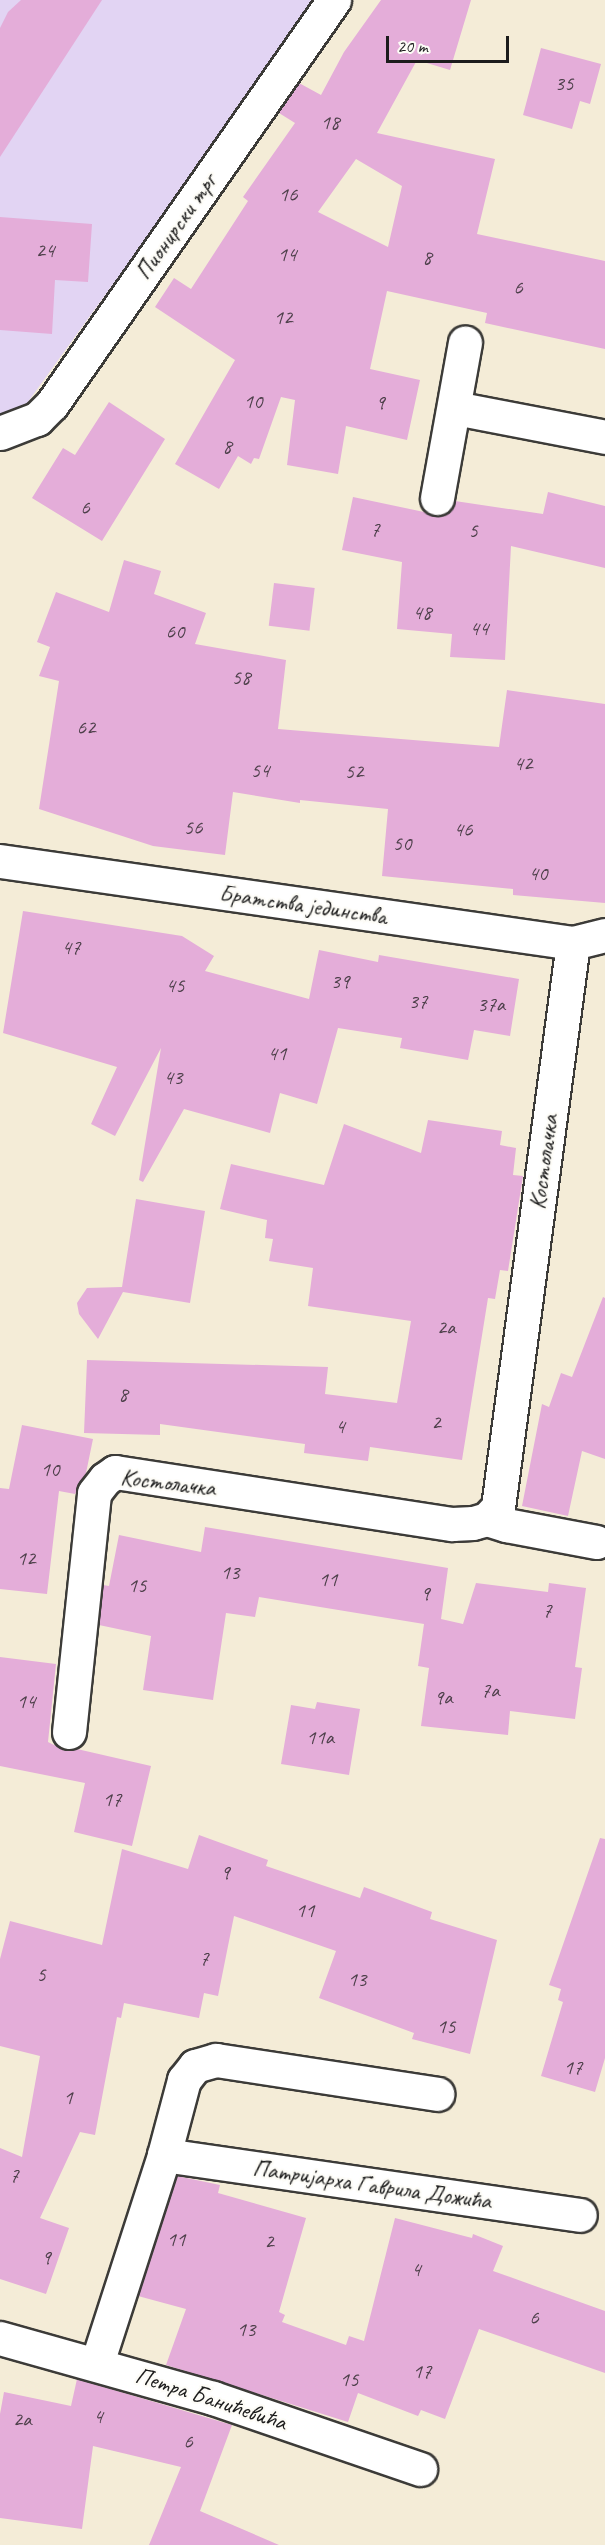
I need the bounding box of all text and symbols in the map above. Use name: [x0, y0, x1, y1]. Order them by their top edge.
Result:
scale bar: [389, 24, 512, 62]
text: 20 m: [397, 35, 428, 57]
house number: 35: [555, 70, 573, 96]
house number: 18: [321, 109, 339, 135]
street label: Пионирски трг: [130, 170, 222, 284]
house number: 16: [279, 181, 297, 207]
house number: 24: [36, 237, 54, 263]
house number: 14: [278, 241, 296, 267]
house number: 8: [422, 244, 432, 270]
house number: 6: [513, 274, 523, 300]
house number: 12: [274, 304, 292, 330]
house number: 10: [244, 388, 262, 414]
house number: 9: [375, 389, 385, 415]
house number: 8: [222, 433, 232, 459]
house number: 6: [80, 494, 90, 520]
house number: 7: [370, 516, 380, 542]
house number: 5: [468, 517, 478, 543]
house number: 48: [413, 599, 431, 625]
house number: 44: [470, 615, 488, 641]
house number: 60: [166, 618, 184, 644]
house number: 58: [232, 664, 250, 690]
house number: 62: [77, 714, 95, 740]
house number: 42: [514, 750, 532, 776]
house number: 54: [251, 757, 269, 783]
house number: 52: [345, 758, 363, 784]
house number: 56: [184, 814, 202, 840]
house number: 46: [454, 816, 472, 842]
house number: 50: [393, 830, 411, 856]
house number: 40: [529, 860, 547, 886]
street label: Братства јединства: [217, 879, 389, 931]
house number: 47: [62, 934, 80, 960]
house number: 39: [331, 968, 349, 994]
house number: 45: [166, 972, 184, 998]
house number: 37: [409, 988, 427, 1014]
house number: 37a: [477, 991, 505, 1017]
house number: 41: [268, 1040, 286, 1066]
house number: 43: [164, 1064, 182, 1090]
street label: Костолачка: [523, 1113, 565, 1211]
house number: 2a: [437, 1314, 455, 1340]
house number: 8: [118, 1381, 128, 1407]
house number: 2: [431, 1409, 441, 1435]
house number: 4: [335, 1413, 345, 1439]
house number: 10: [41, 1456, 59, 1482]
street label: Костолачка: [119, 1463, 217, 1503]
house number: 12: [17, 1545, 35, 1571]
house number: 13: [221, 1559, 239, 1585]
house number: 11: [319, 1566, 337, 1592]
house number: 15: [128, 1572, 146, 1598]
house number: 9: [420, 1580, 430, 1606]
house number: 7: [542, 1597, 552, 1623]
house number: 7a: [481, 1677, 499, 1703]
house number: 9a: [434, 1684, 452, 1710]
house number: 14: [17, 1688, 35, 1714]
house number: 11a: [306, 1724, 334, 1750]
house number: 17: [103, 1786, 121, 1812]
house number: 9: [220, 1859, 230, 1885]
house number: 11: [296, 1897, 314, 1923]
house number: 7: [199, 1945, 209, 1971]
house number: 5: [36, 1961, 46, 1987]
house number: 13: [348, 1966, 366, 1992]
house number: 15: [437, 2013, 455, 2039]
house number: 17: [564, 2054, 582, 2080]
house number: 1: [63, 2084, 73, 2110]
street label: Патријарха Гаврила Дожића: [250, 2154, 494, 2216]
house number: 7: [9, 2162, 19, 2188]
house number: 11: [167, 2226, 185, 2252]
house number: 2: [264, 2228, 274, 2254]
house number: 9: [41, 2244, 51, 2270]
house number: 4: [411, 2256, 421, 2282]
house number: 6: [529, 2304, 539, 2330]
house number: 13: [237, 2316, 255, 2342]
house number: 17: [413, 2358, 431, 2384]
street label: Петра Банићевића: [131, 2361, 291, 2437]
house number: 15: [340, 2366, 358, 2392]
house number: 4: [93, 2403, 103, 2429]
house number: 2a: [13, 2406, 31, 2432]
house number: 6: [183, 2428, 193, 2454]

